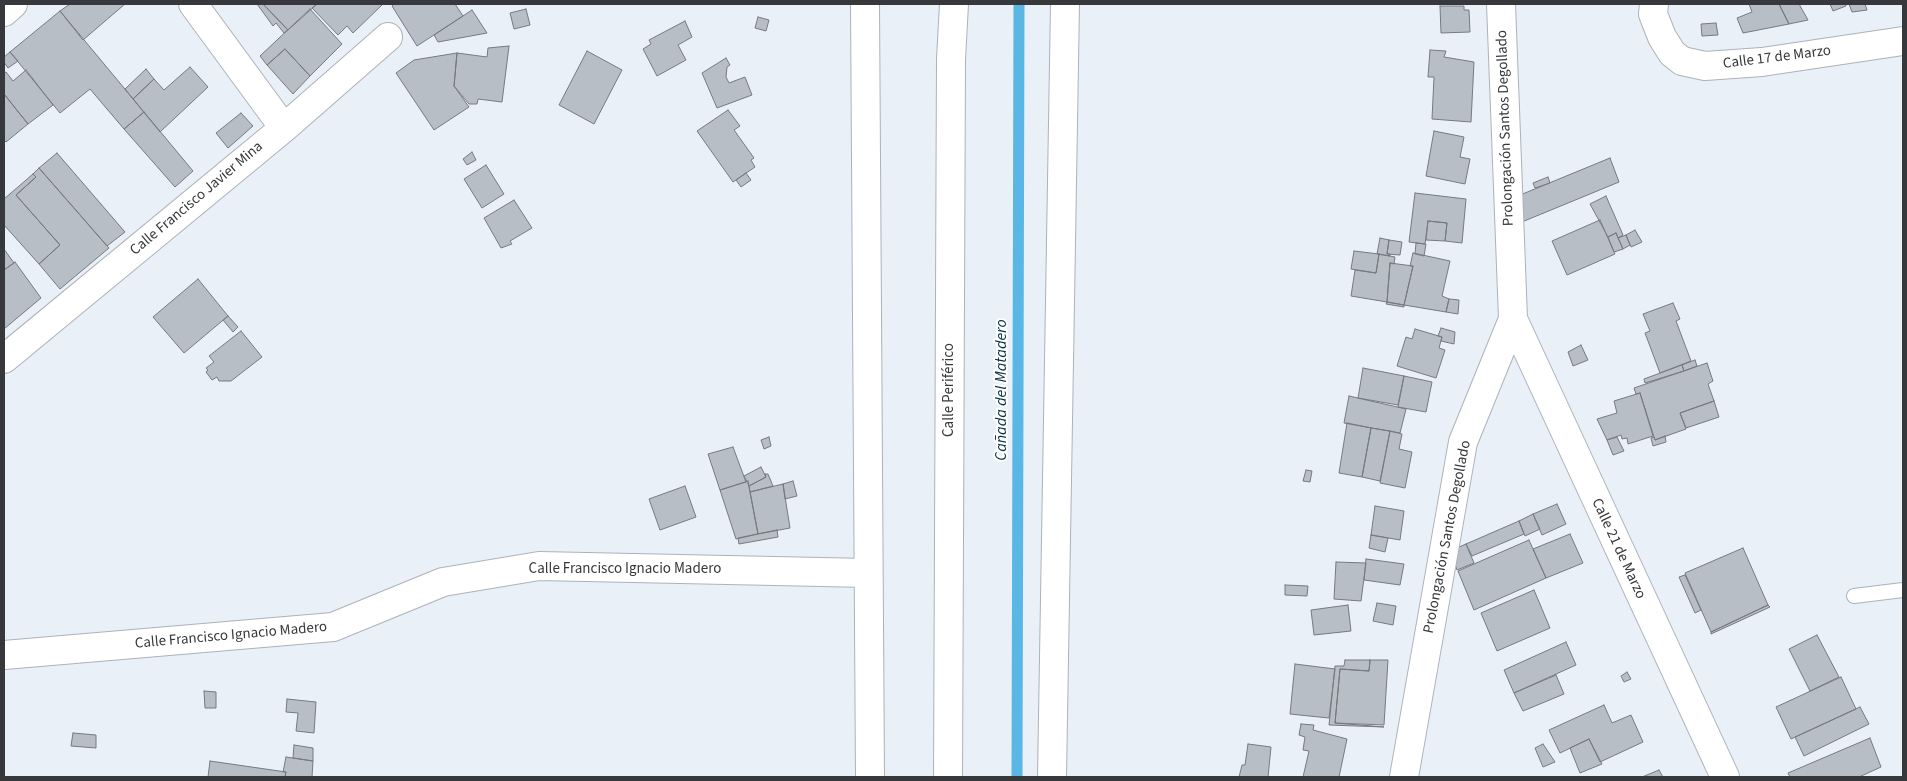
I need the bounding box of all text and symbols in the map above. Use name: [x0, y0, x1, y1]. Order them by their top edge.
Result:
street label: Prolongación Santos Degollado: [1494, 30, 1518, 226]
street label: Calle 17 de Marzo: [1722, 42, 1832, 74]
street label: Calle Francisco Javier Mina: [127, 138, 267, 260]
water label: Cañada del Matadero: [992, 319, 1012, 461]
street label: Calle Periférico: [941, 343, 959, 437]
street label: Prolongación Santos Degollado: [1420, 439, 1476, 635]
street label: Calle 21 de Marzo: [1587, 496, 1649, 602]
street label: Calle Francisco Ignacio Madero: [529, 561, 721, 579]
street label: Calle Francisco Ignacio Madero: [134, 619, 328, 653]

